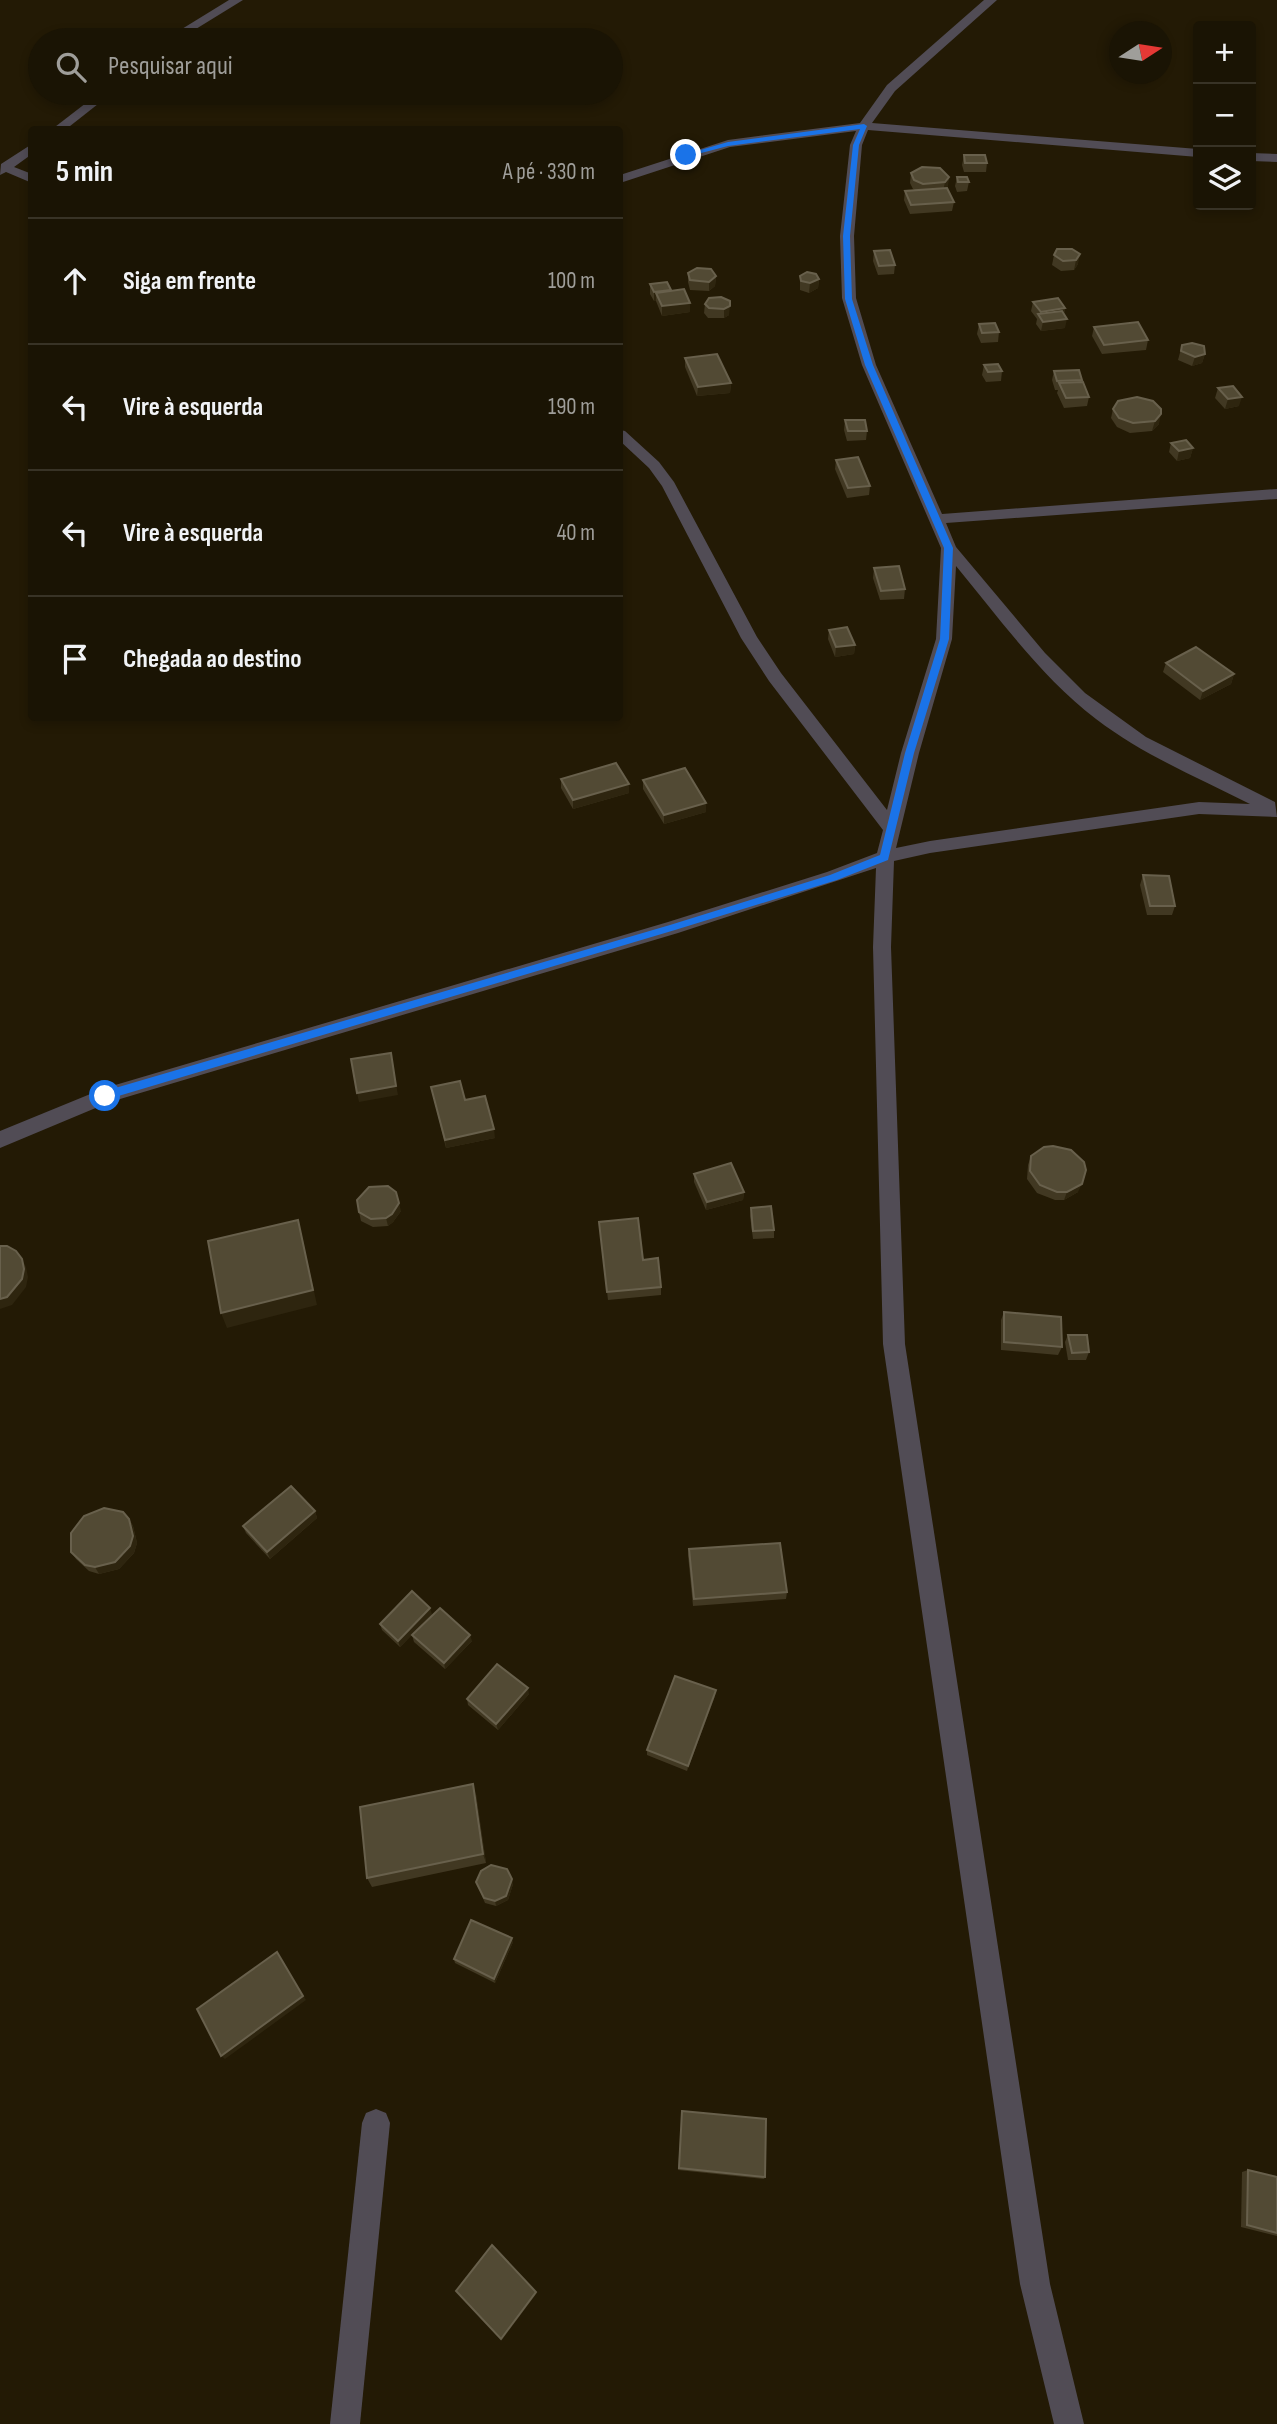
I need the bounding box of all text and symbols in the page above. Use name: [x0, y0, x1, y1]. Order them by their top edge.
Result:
north arrow: [1109, 21, 1172, 84]
map controls: [1193, 21, 1256, 210]
button: +: [1193, 21, 1256, 84]
search box: [28, 28, 623, 105]
icon: search: [52, 48, 90, 86]
text: Pesquisar aqui: [108, 51, 233, 82]
button: −: [1193, 84, 1256, 147]
route end: [670, 139, 701, 170]
button: layers: [1193, 147, 1256, 210]
text: 5 min: [56, 154, 113, 190]
text: A pé · 330 m: [503, 158, 595, 186]
icon: ahead: [56, 262, 94, 300]
text: Siga em frente: [123, 266, 256, 297]
text: 100 m: [548, 267, 595, 295]
icon: left: [56, 388, 94, 426]
text: Vire à esquerda: [123, 392, 263, 423]
text: 190 m: [548, 393, 595, 421]
icon: left: [56, 514, 94, 552]
text: Vire à esquerda: [123, 518, 263, 549]
text: 40 m: [557, 519, 595, 547]
icon: arrive: [56, 640, 94, 678]
text: Chegada ao destino: [123, 644, 302, 675]
route start: [89, 1080, 120, 1111]

